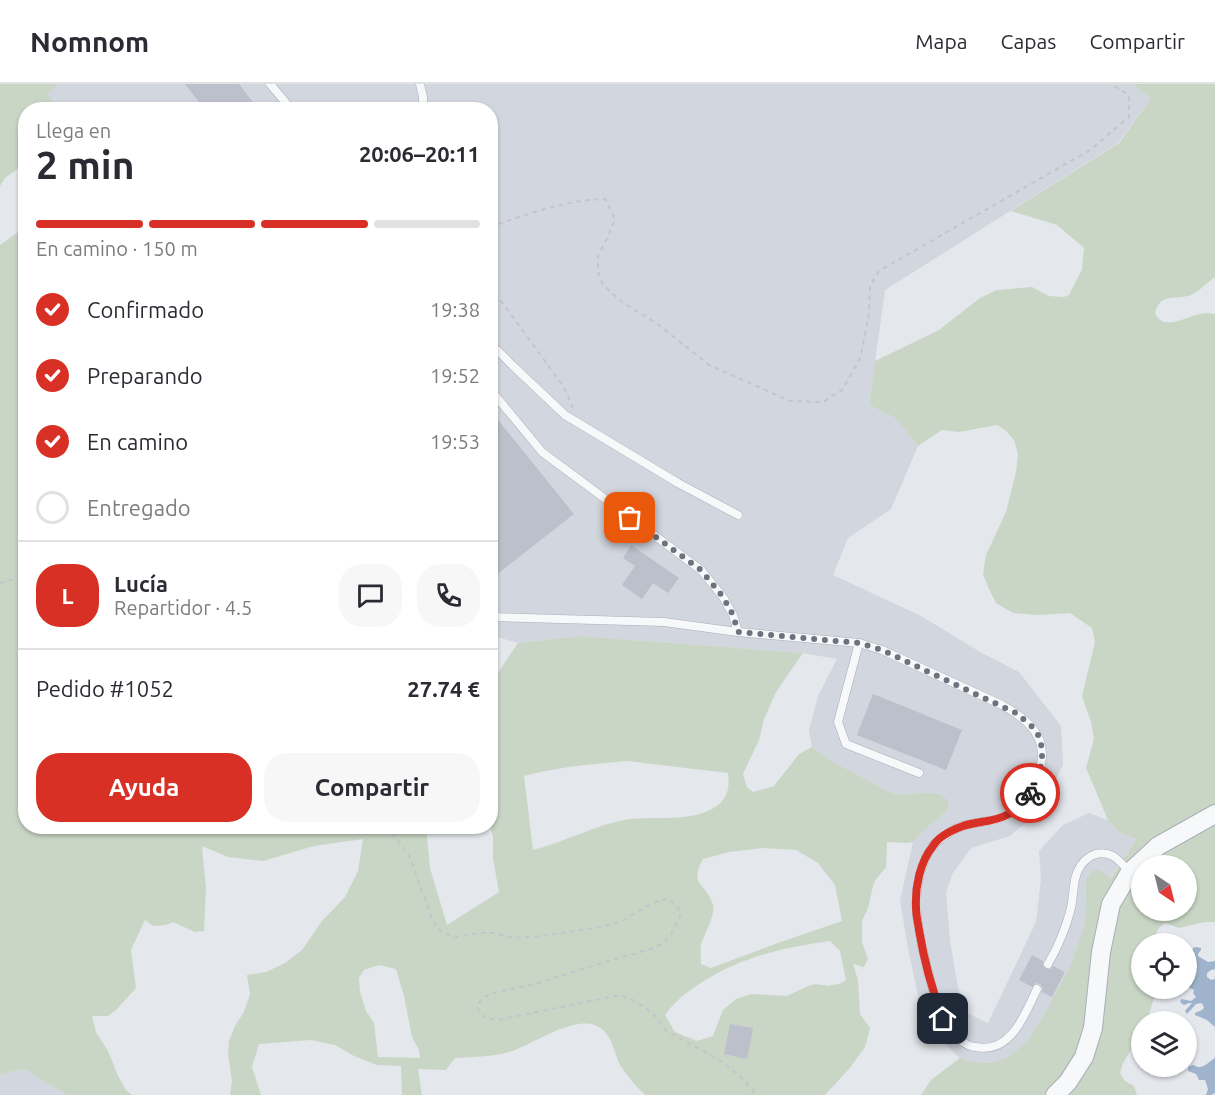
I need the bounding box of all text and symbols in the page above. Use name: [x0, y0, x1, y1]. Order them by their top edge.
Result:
text: Nomnom: [30, 26, 149, 57]
text: Mapa: [915, 29, 967, 53]
text: Capas: [1000, 29, 1056, 53]
text: Compartir: [1089, 29, 1185, 53]
text: Llega en: [36, 119, 111, 142]
text: 20:06–20:11: [359, 141, 480, 166]
text: 2 min: [36, 143, 135, 186]
text: En camino · 150 m: [36, 237, 198, 260]
icon: check: [36, 293, 69, 326]
text: Confirmado: [87, 297, 204, 322]
text: 19:38: [430, 298, 480, 321]
icon: check: [36, 359, 69, 392]
text: Preparando: [87, 363, 203, 388]
text: 19:52: [430, 364, 480, 387]
icon: check: [36, 425, 69, 458]
text: En camino: [87, 429, 188, 454]
text: 19:53: [430, 430, 480, 453]
pin: [604, 492, 655, 543]
text: Entregado: [87, 495, 191, 520]
icon: bag: [613, 501, 646, 534]
button: chat: [339, 564, 402, 627]
button: phone: [417, 564, 480, 627]
text: Lucía: [114, 571, 168, 596]
text: L: [61, 583, 74, 608]
text: Repartidor · 4.5: [114, 596, 252, 619]
text: Pedido #1052: [36, 676, 174, 701]
text: 27.74 €: [407, 676, 480, 701]
button: Ayuda: [36, 753, 252, 822]
button: Compartir: [264, 753, 480, 822]
courier: [1000, 763, 1060, 823]
icon: bike: [1014, 777, 1047, 810]
north arrow: [1131, 855, 1197, 921]
map controls: [1131, 855, 1197, 1077]
button: locate: [1131, 933, 1197, 999]
pin: [917, 993, 968, 1044]
icon: home: [926, 1002, 959, 1035]
button: layers: [1131, 1011, 1197, 1077]

